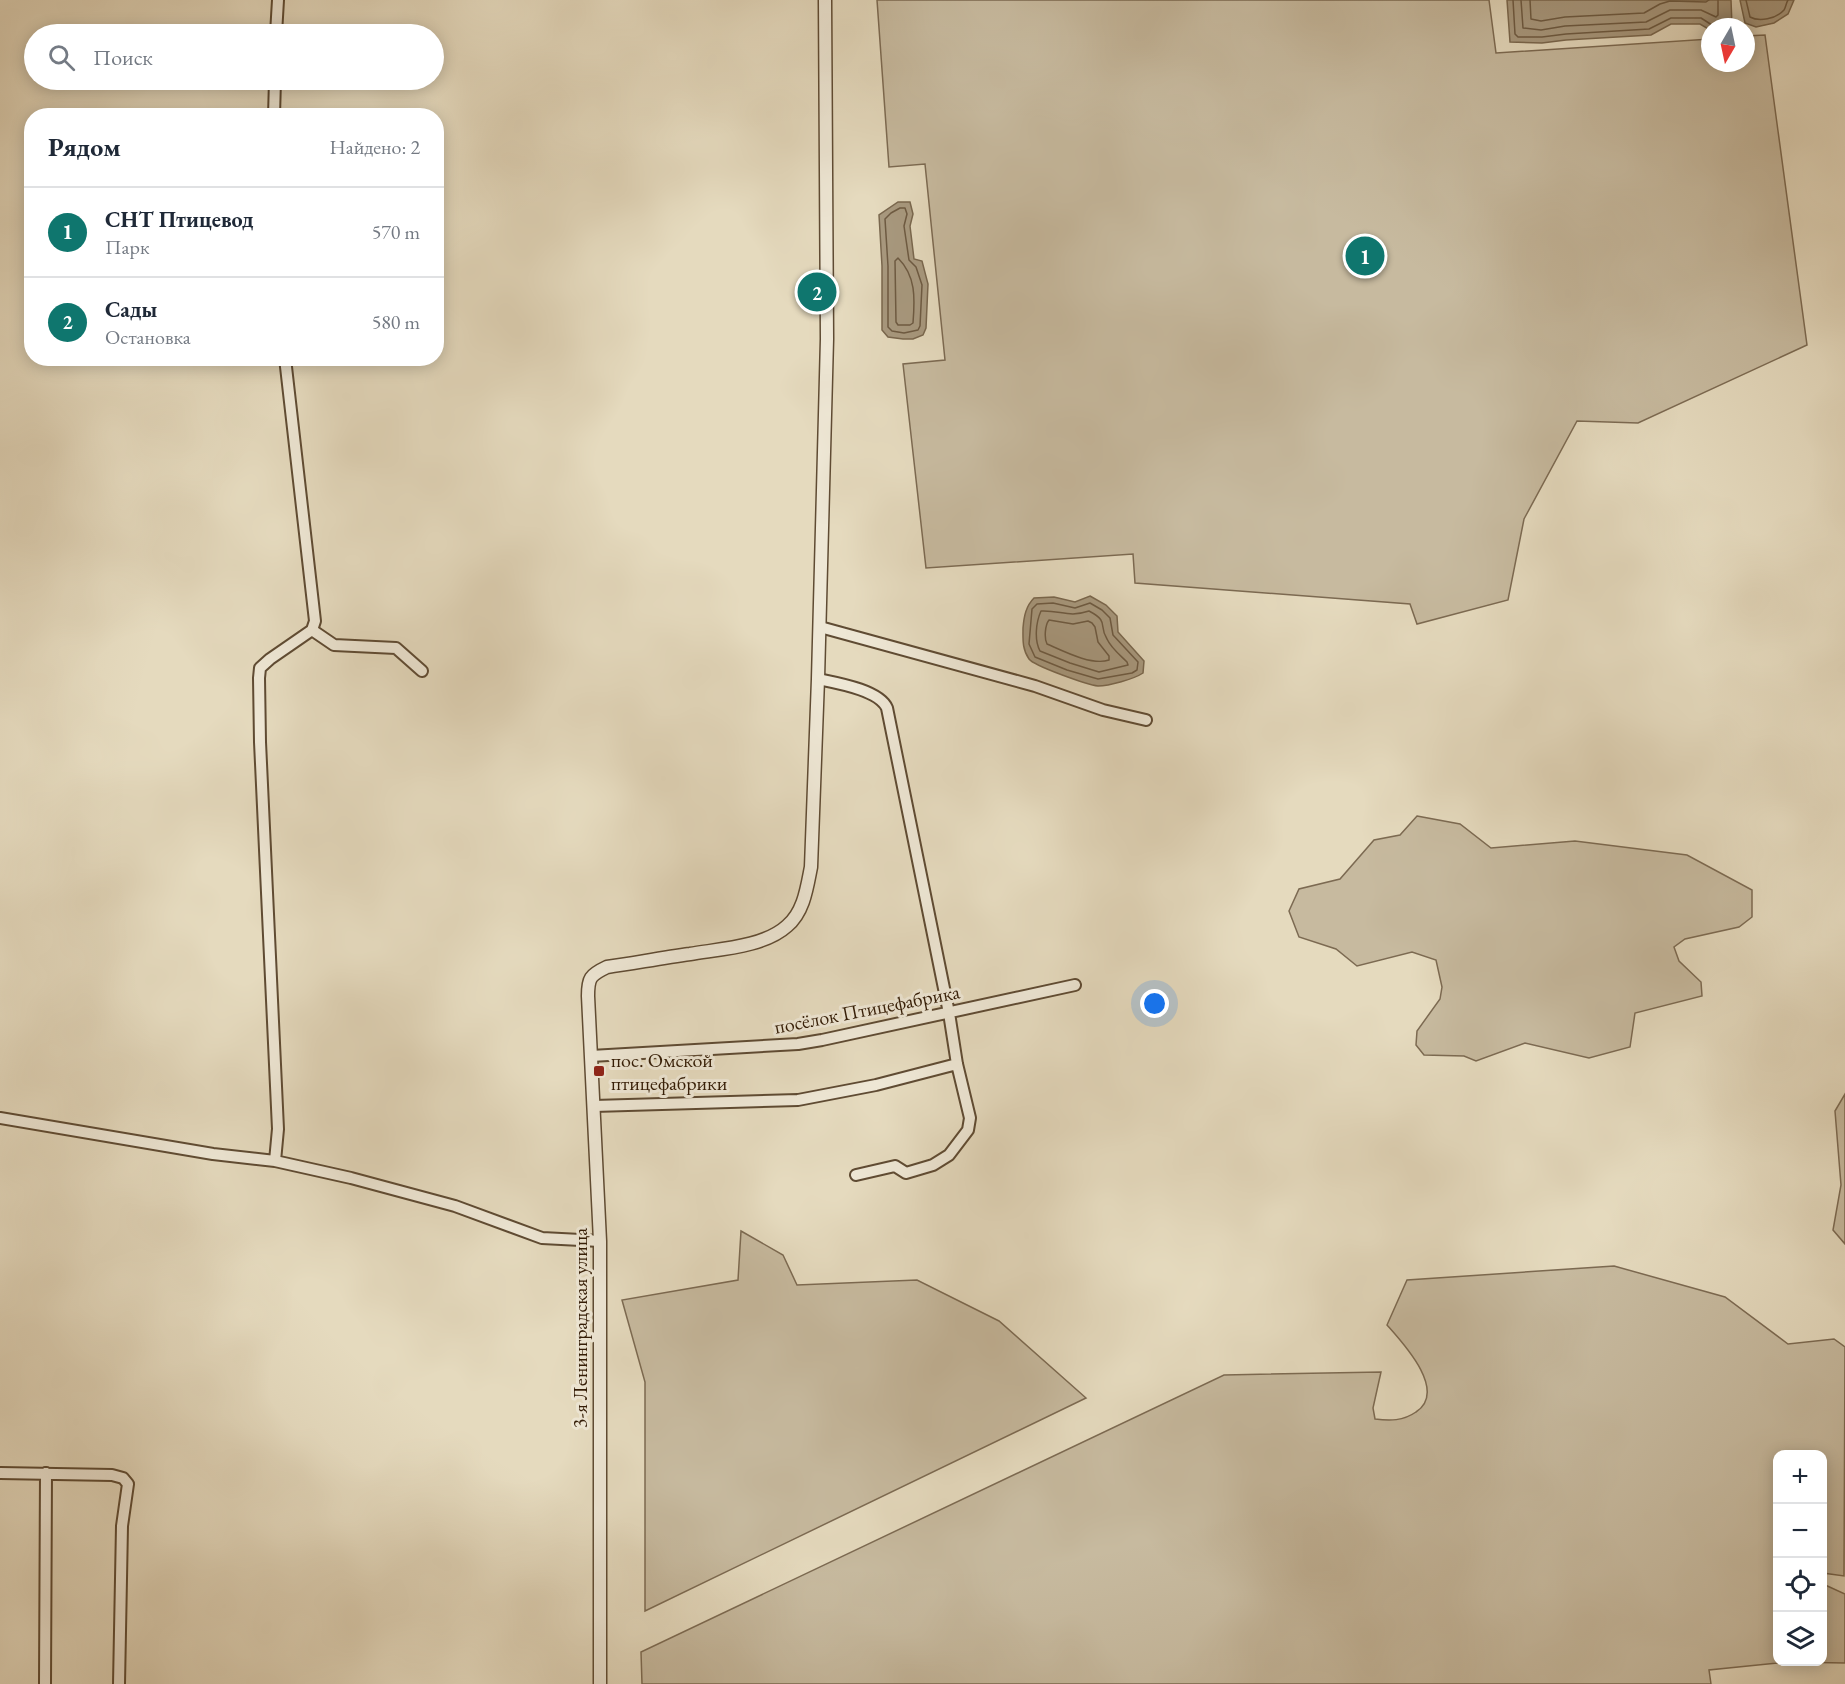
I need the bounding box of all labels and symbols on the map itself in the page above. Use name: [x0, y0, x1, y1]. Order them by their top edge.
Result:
north arrow: [1701, 18, 1755, 72]
pin: 1: [1346, 234, 1384, 278]
pin: 2: [798, 270, 836, 314]
street label: посёлок Птицефабрика: [772, 978, 962, 1040]
your location: [1140, 989, 1169, 1018]
place label: пос. Омской птицефабрики: [611, 1047, 728, 1096]
marker: пос. Омской птицефабрики: [592, 1064, 606, 1078]
street label: 3-я Ленинградская улица: [567, 1228, 593, 1428]

